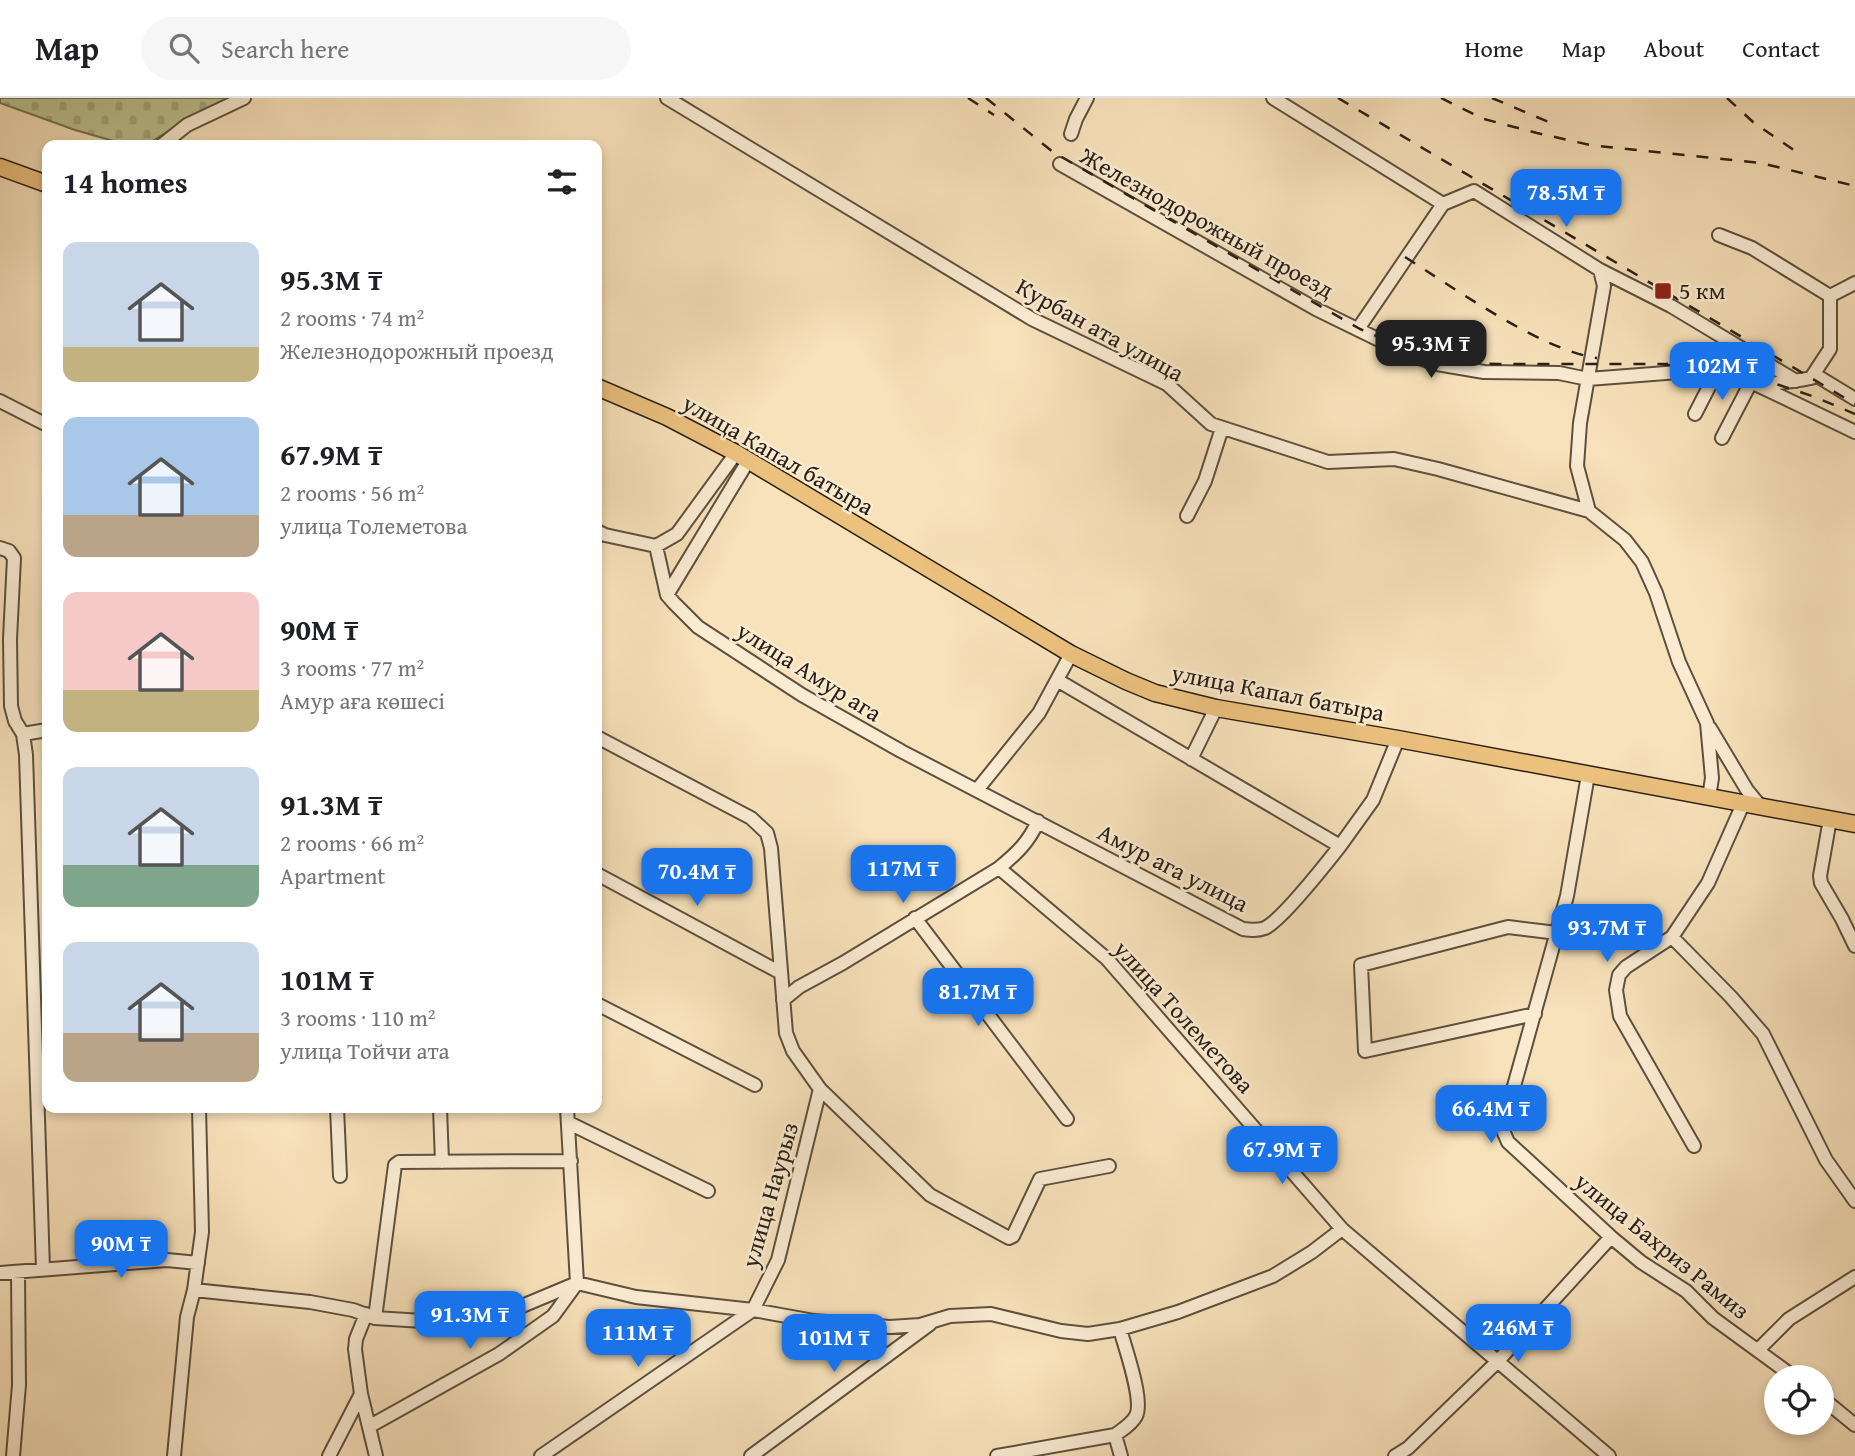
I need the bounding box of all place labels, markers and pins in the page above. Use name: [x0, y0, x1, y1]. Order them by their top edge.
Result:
pin: 78.5M ₸: [1501, 170, 1631, 229]
place label: 5 км: [1679, 273, 1726, 308]
marker: 5 км: [1653, 281, 1673, 301]
pin: 95.3M ₸: [1366, 320, 1496, 380]
pin: 102M ₸: [1665, 342, 1779, 402]
pin: 117M ₸: [846, 846, 960, 905]
pin: 70.4M ₸: [632, 848, 762, 908]
pin: 93.7M ₸: [1542, 904, 1672, 964]
pin: 81.7M ₸: [913, 968, 1043, 1028]
pin: 66.4M ₸: [1426, 1086, 1556, 1145]
pin: 67.9M ₸: [1217, 1126, 1347, 1186]
pin: 90M ₸: [72, 1220, 170, 1280]
pin: 91.3M ₸: [405, 1292, 535, 1351]
pin: 246M ₸: [1461, 1304, 1575, 1364]
pin: 111M ₸: [581, 1310, 695, 1369]
pin: 101M ₸: [777, 1314, 891, 1374]

